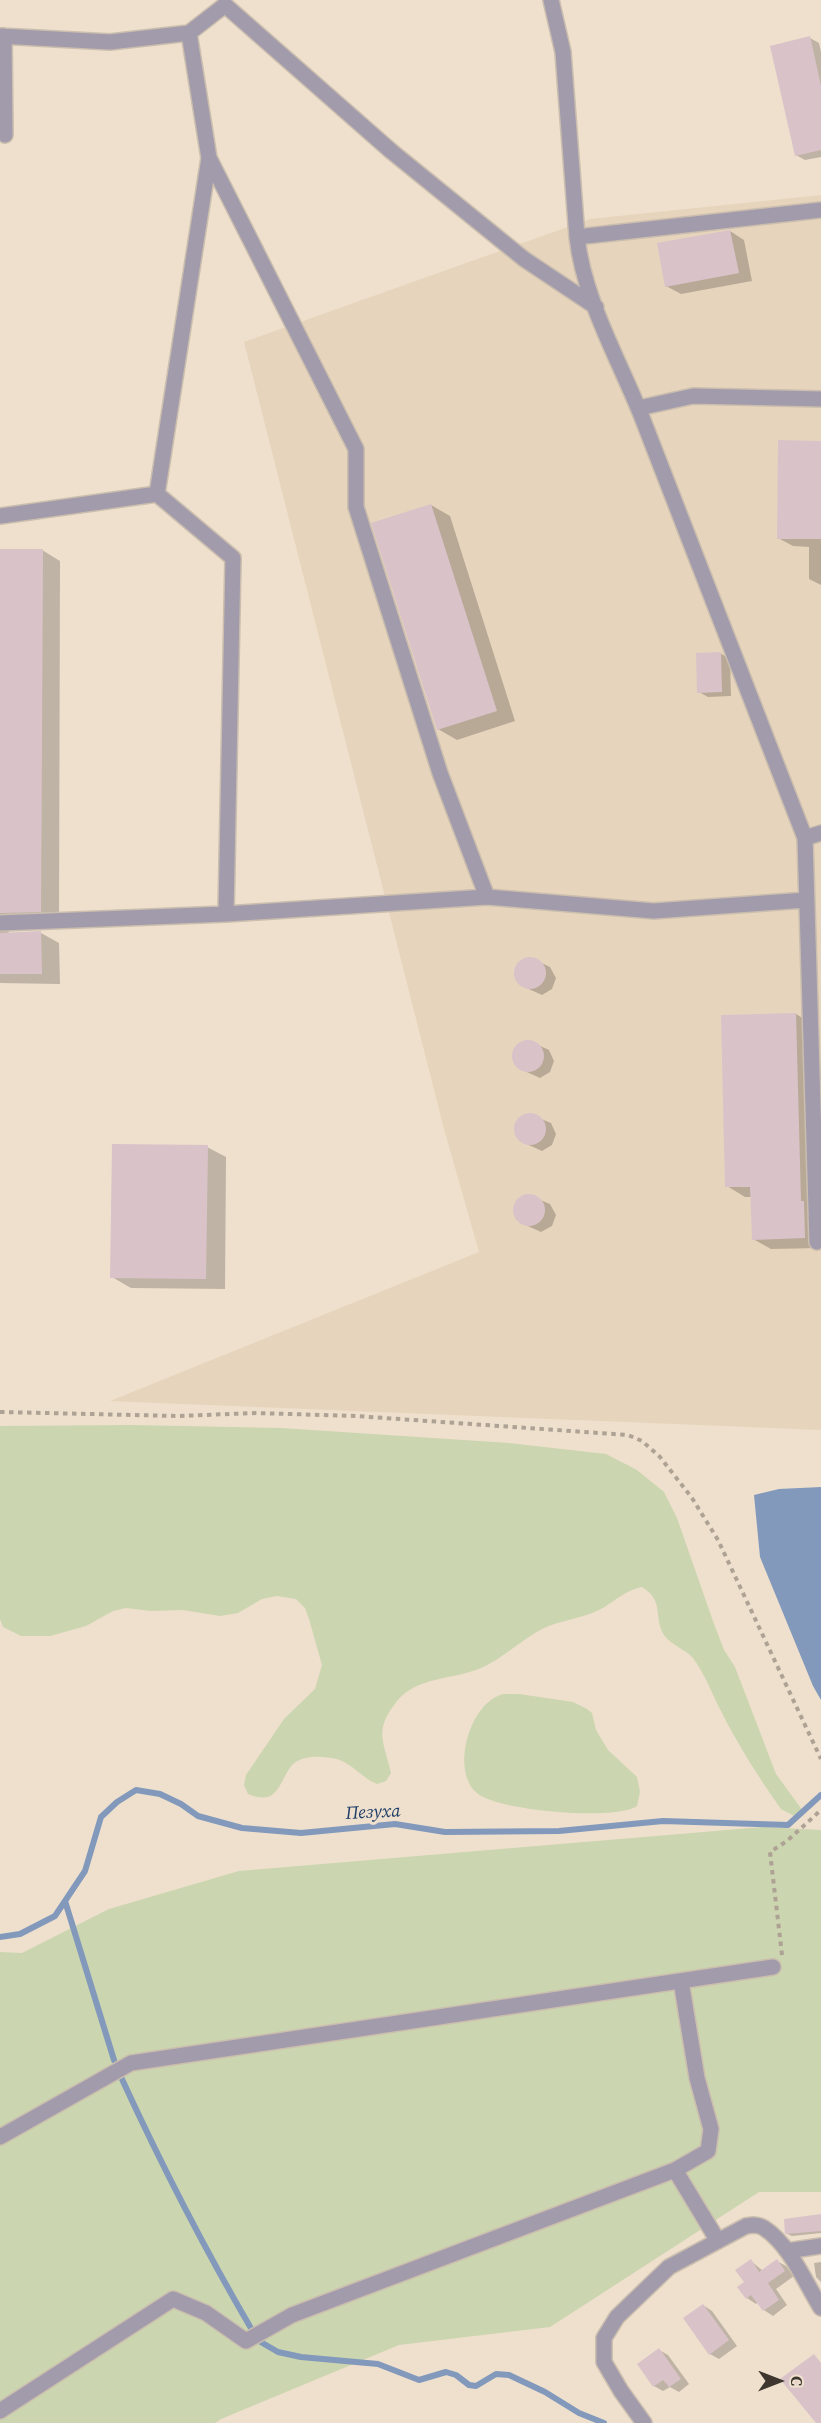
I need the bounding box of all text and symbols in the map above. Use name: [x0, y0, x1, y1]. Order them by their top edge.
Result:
water label: Пезуха: [345, 1801, 401, 1825]
north arrow: [749, 2351, 809, 2411]
text: С: [786, 2376, 808, 2386]

